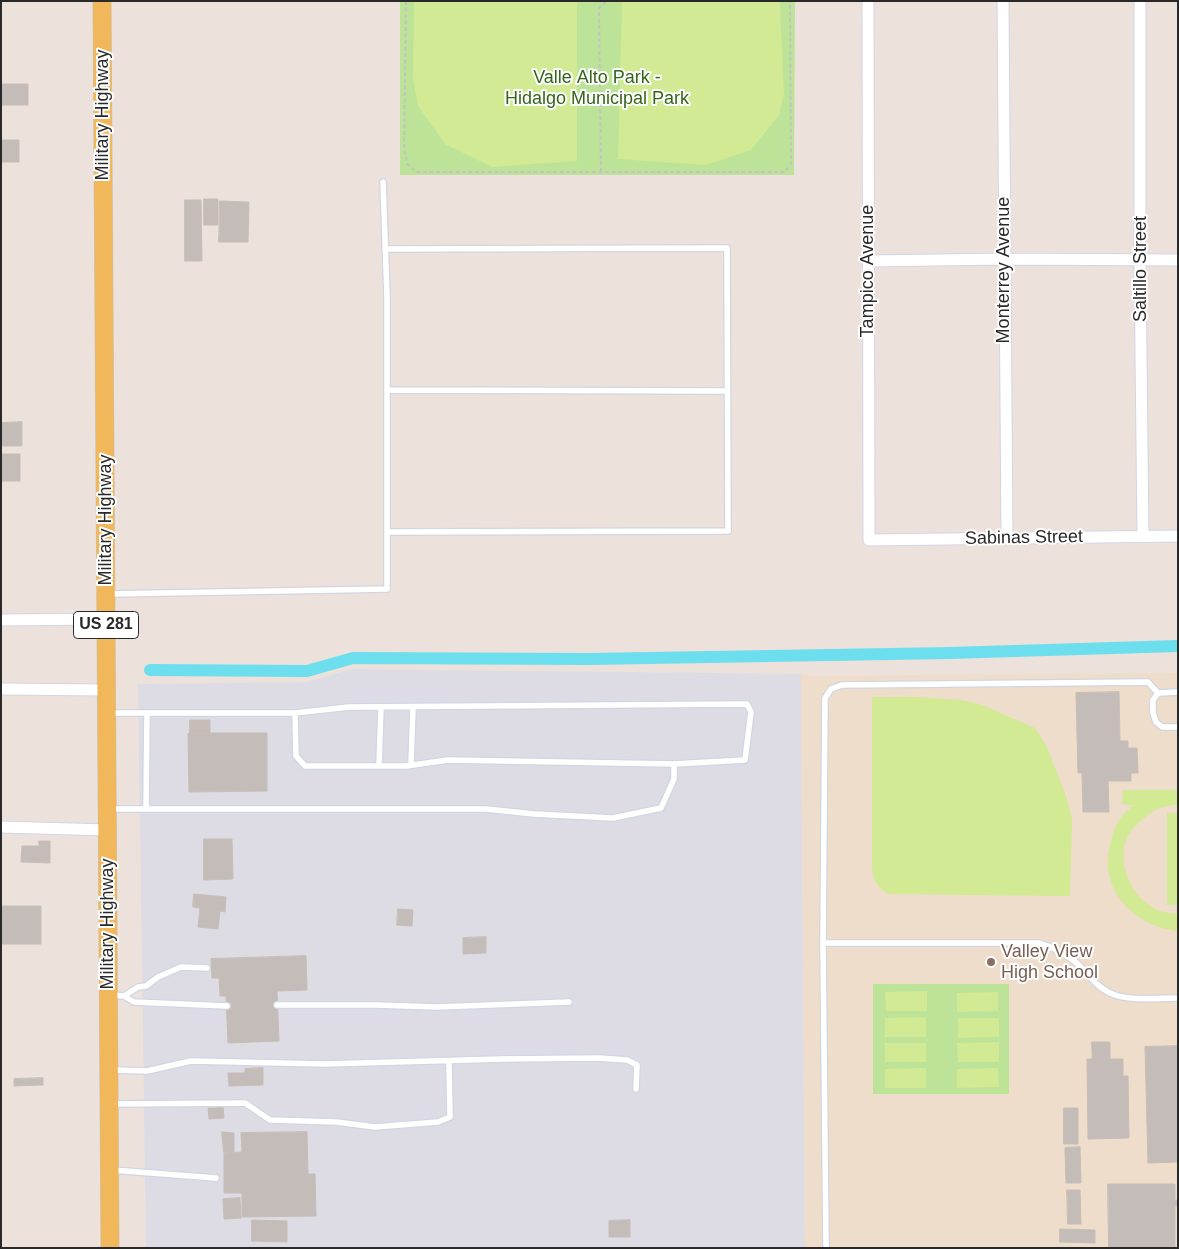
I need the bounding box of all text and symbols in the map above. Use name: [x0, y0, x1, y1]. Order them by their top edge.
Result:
street label: Military Highway: [92, 49, 114, 181]
park label: Valle Alto Park - Hidalgo Municipal Park: [505, 67, 689, 110]
street label: Monterrey Avenue: [993, 197, 1015, 343]
street label: Tampico Avenue: [857, 205, 879, 337]
street label: Saltillo Street: [1130, 216, 1152, 322]
street label: Military Highway: [95, 454, 117, 586]
street label: Sabinas Street: [965, 526, 1083, 550]
road number: US 281: [74, 612, 138, 638]
street label: Military Highway: [97, 858, 119, 990]
place label: Valley View High School: [1001, 941, 1098, 984]
marker: Valley View High School: [985, 956, 997, 968]

